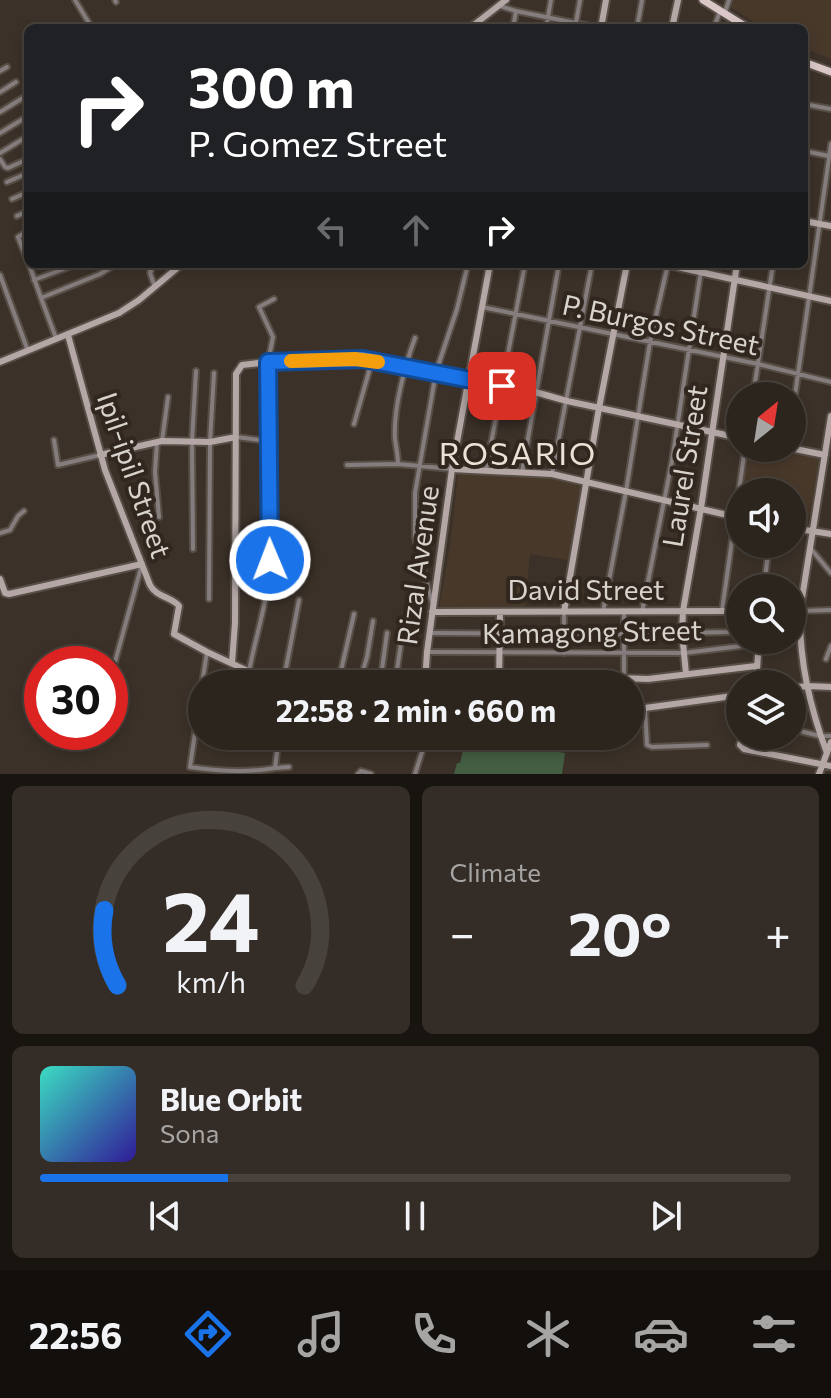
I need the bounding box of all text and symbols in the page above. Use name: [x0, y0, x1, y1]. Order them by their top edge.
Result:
text: 300 m: [188, 51, 355, 120]
icon: right: [56, 56, 160, 160]
text: P. Gomez Street: [188, 120, 447, 164]
icon: left: [310, 208, 354, 252]
icon: ahead: [394, 208, 438, 252]
icon: right: [478, 208, 522, 252]
street label: P. Burgos Street: [560, 287, 762, 361]
pin: [468, 352, 536, 420]
icon: arrive: [480, 364, 524, 408]
north arrow: [726, 382, 806, 462]
map controls: [726, 382, 806, 750]
street label: Laurel Street: [654, 383, 714, 549]
street label: Ipil-ipil Street: [91, 388, 179, 562]
district label: ROSARIO: [439, 432, 597, 472]
button: sound: [726, 478, 806, 558]
street label: Rizal Avenue: [389, 483, 445, 647]
position arrow: [228, 518, 312, 602]
street label: David Street: [507, 572, 665, 606]
button: search: [726, 574, 806, 654]
street label: Kamagong Street: [482, 612, 702, 650]
speed limit sign: 30: [24, 646, 128, 750]
button: layers: [726, 670, 806, 750]
text: 22:58 · 2 min · 660 m: [276, 691, 556, 728]
text: Climate: [450, 856, 541, 887]
text: 24: [162, 867, 259, 969]
text: 20°: [568, 895, 672, 968]
text: −: [450, 905, 475, 959]
text: +: [765, 905, 791, 959]
text: km/h: [176, 964, 246, 999]
text: Blue Orbit: [160, 1080, 302, 1117]
text: Sona: [160, 1117, 219, 1148]
icon: previous: [143, 1194, 187, 1238]
icon: pause: [393, 1194, 437, 1238]
icon: next: [644, 1194, 688, 1238]
icon: directions: [180, 1306, 236, 1362]
icon: music: [293, 1306, 349, 1362]
icon: phone: [406, 1306, 462, 1362]
icon: climate: [520, 1306, 576, 1362]
icon: car: [633, 1306, 689, 1362]
icon: filters: [746, 1306, 802, 1362]
text: 22:56: [29, 1312, 122, 1356]

